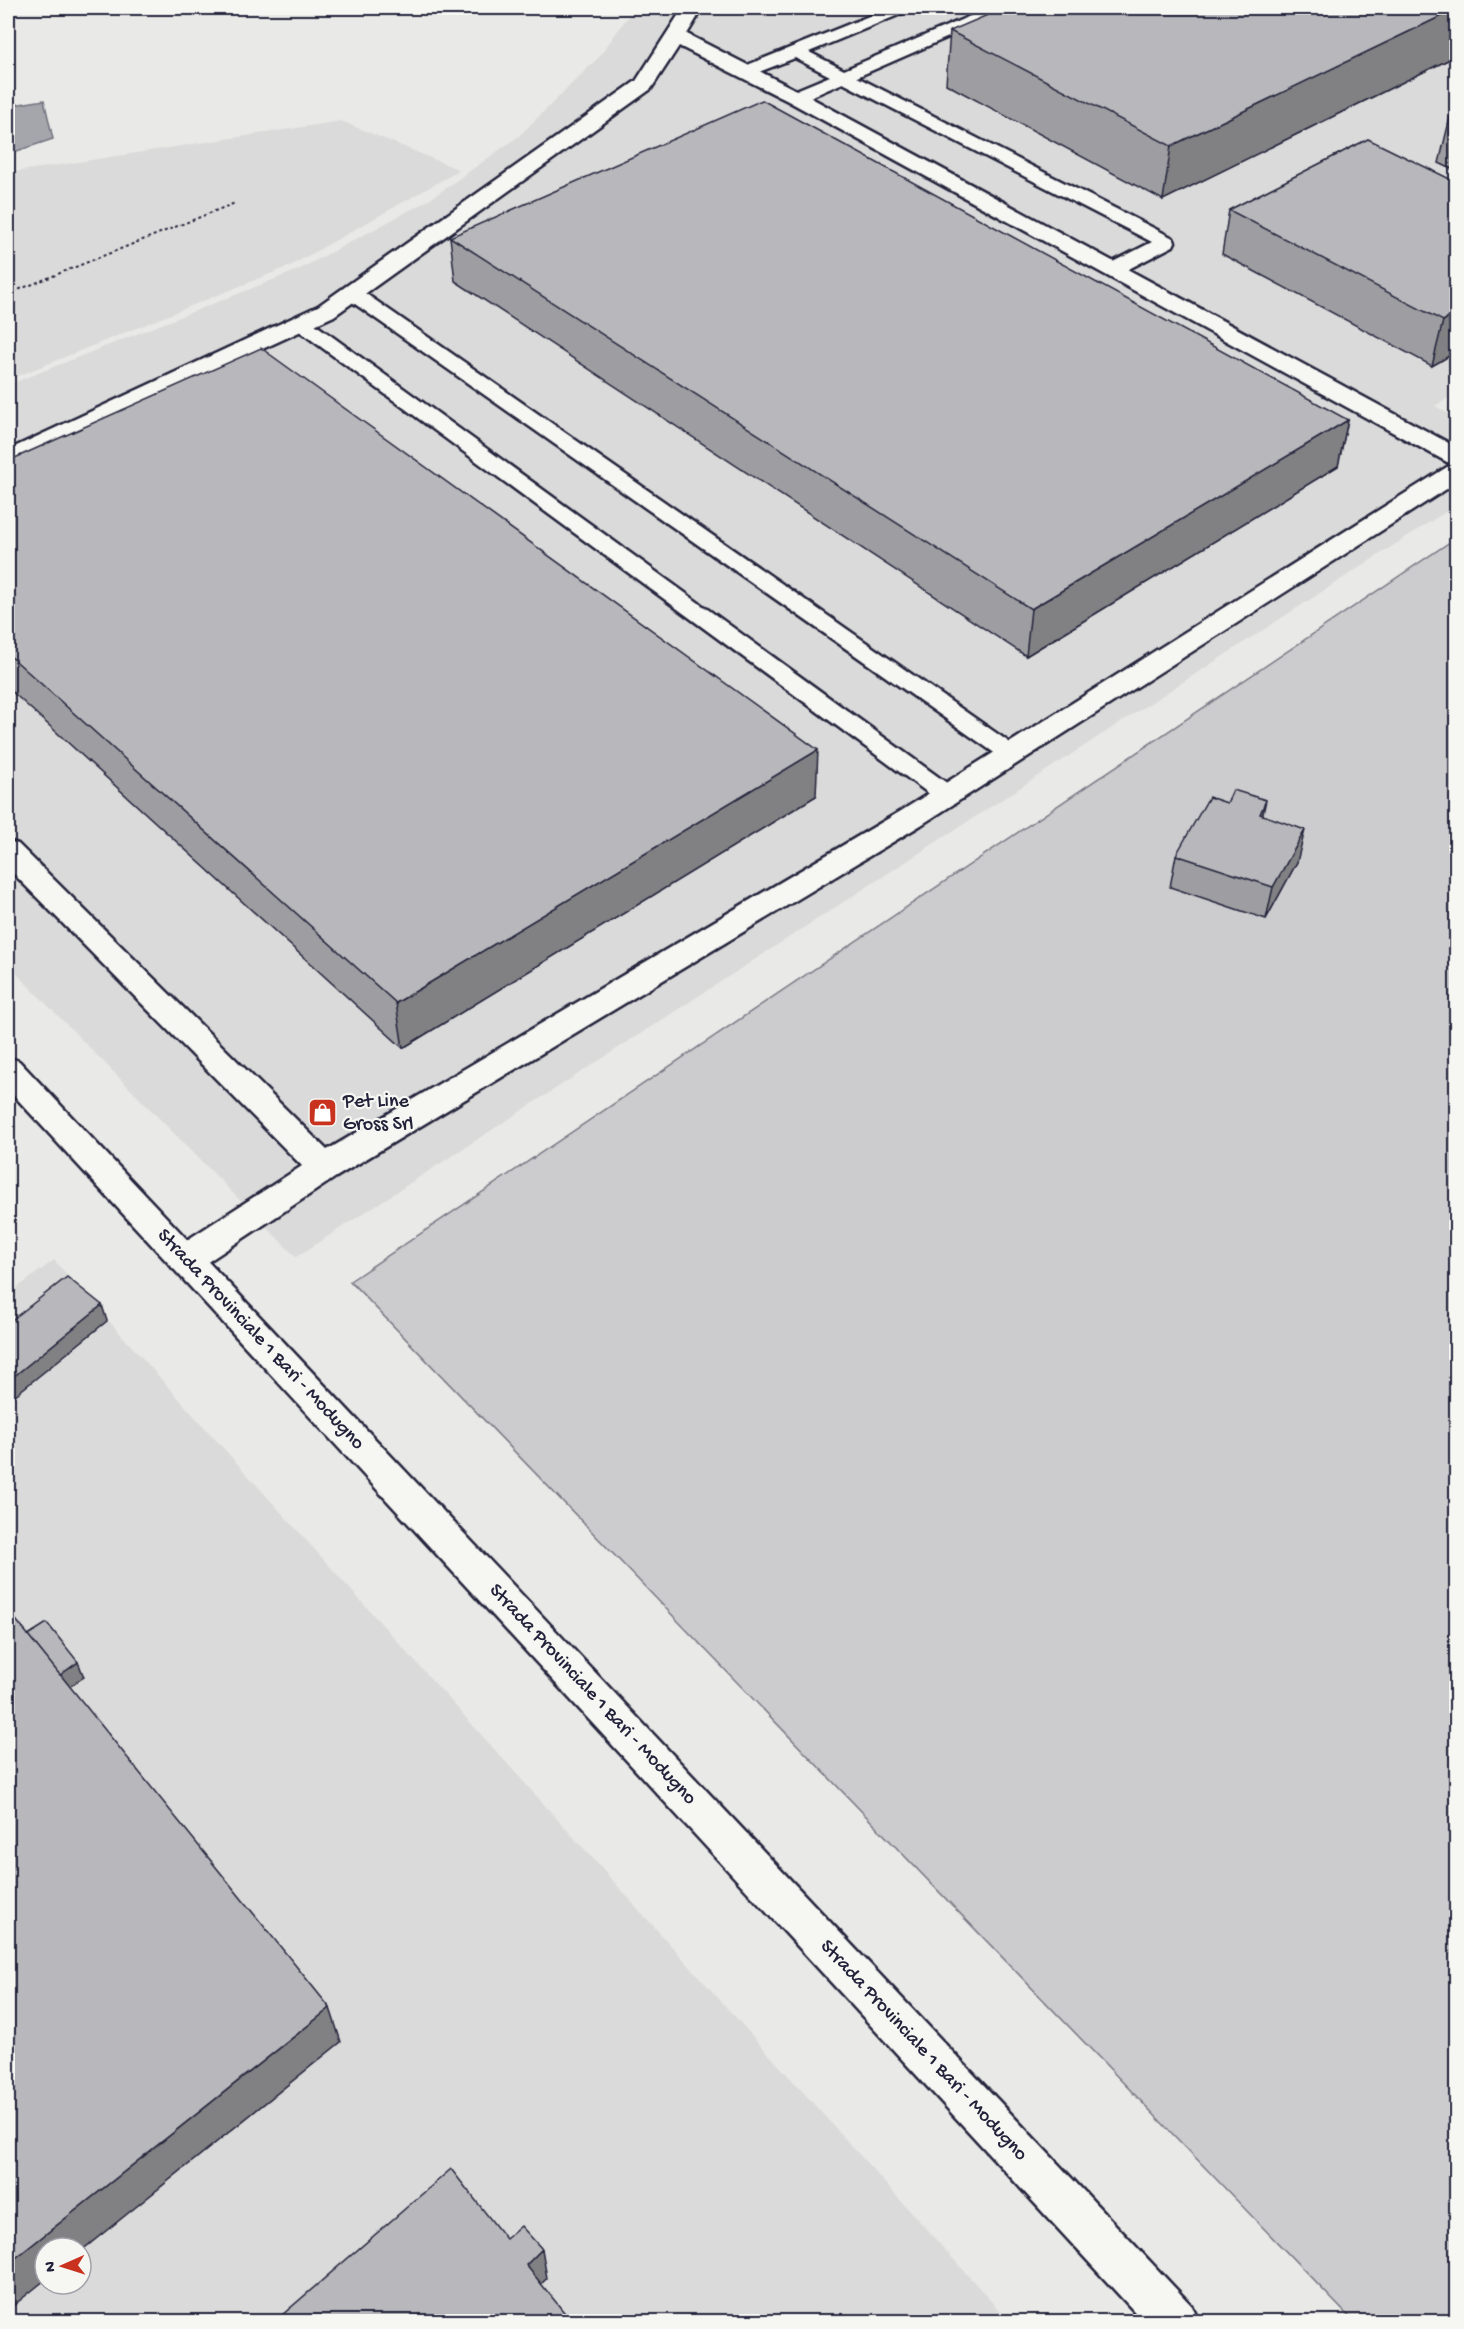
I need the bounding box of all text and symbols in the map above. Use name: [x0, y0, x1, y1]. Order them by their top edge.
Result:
place label: Pet Line Gross Srl: [342, 1091, 413, 1137]
shop icon: Pet Line Gross Srl: [306, 1097, 338, 1129]
street label: Strada Provinciale 1 Bari - Modugno: [151, 1225, 369, 1455]
street label: Strada Provinciale 1 Bari - Modugno: [483, 1580, 701, 1810]
street label: Strada Provinciale 1 Bari - Modugno: [814, 1936, 1032, 2166]
north arrow: [33, 2236, 93, 2296]
text: N: [42, 2260, 61, 2272]

